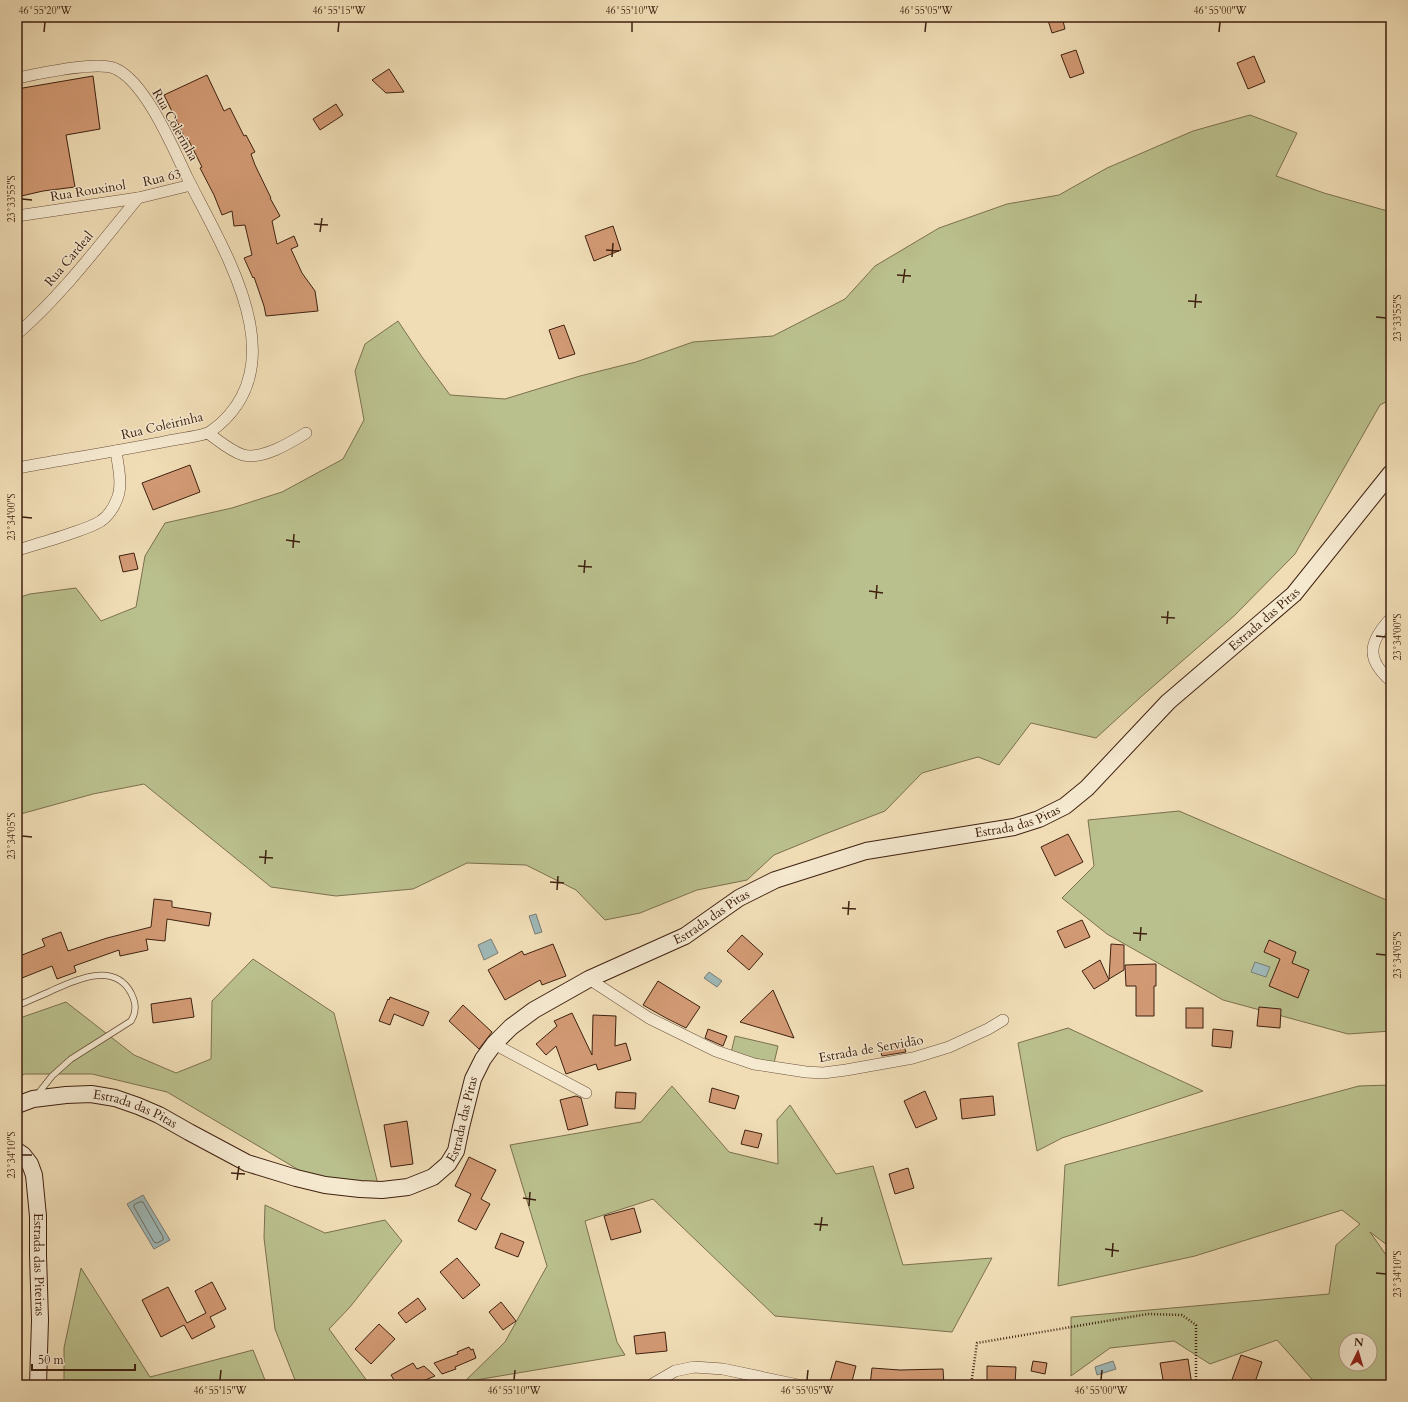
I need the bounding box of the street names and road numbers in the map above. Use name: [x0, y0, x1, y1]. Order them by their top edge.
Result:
street label: Rua Colerinha: [148, 86, 202, 165]
street label: Rua 63: [141, 165, 183, 191]
street label: Rua Rouxinol: [49, 176, 128, 206]
street label: Rua Cardeal: [40, 227, 98, 291]
street label: Rua Coleirinha: [119, 408, 205, 444]
street label: Estrada das Pitas: [1225, 584, 1304, 655]
street label: Estrada das Pitas: [973, 801, 1063, 842]
street label: Estrada das Pitas: [670, 885, 753, 949]
street label: Estrada de Servidão: [817, 1031, 925, 1067]
street label: Estrada das Pitas: [442, 1073, 482, 1166]
street label: Estrada das Pitas: [92, 1085, 180, 1132]
street label: Estrada das Piteiras: [29, 1213, 49, 1316]

